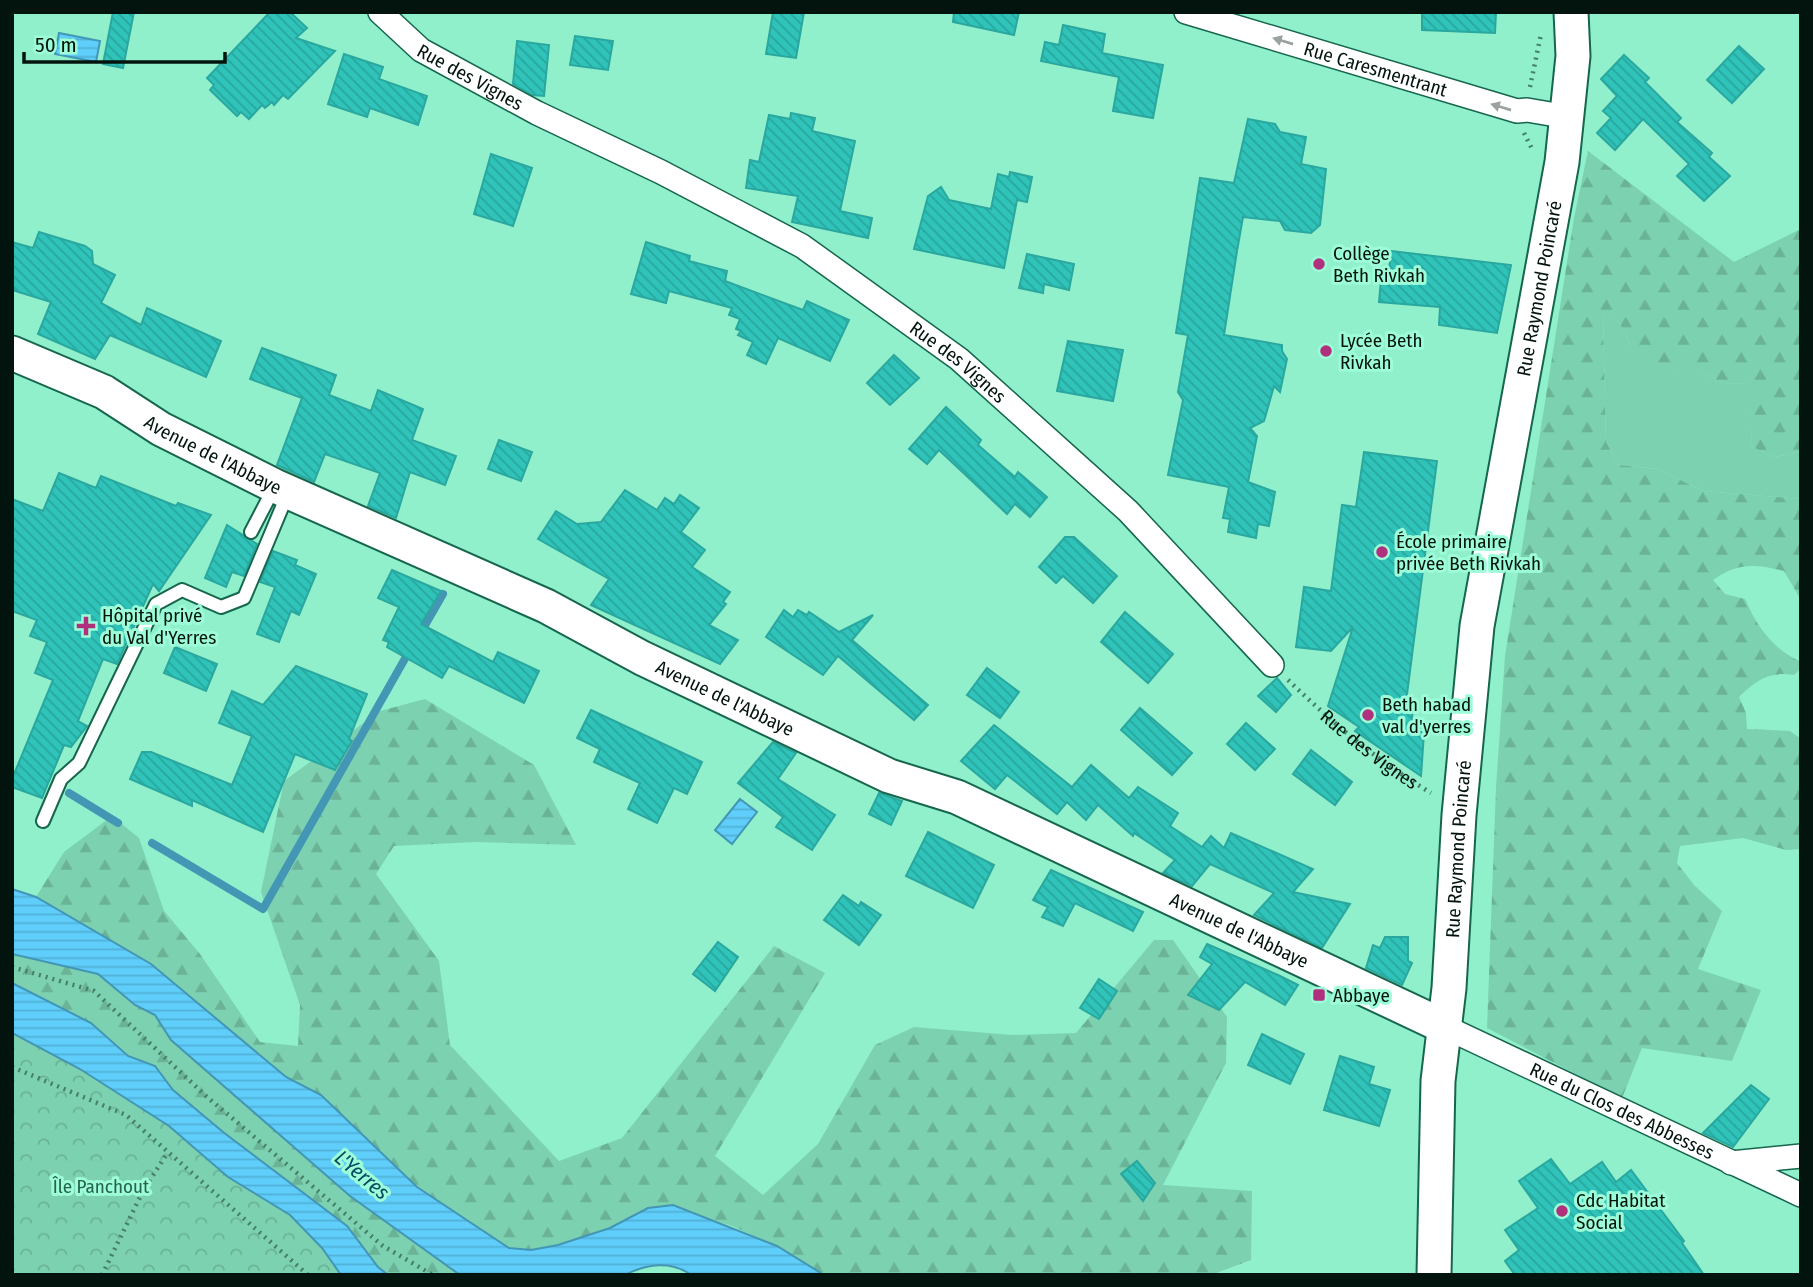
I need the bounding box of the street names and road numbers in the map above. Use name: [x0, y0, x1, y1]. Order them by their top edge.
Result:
street label: Rue Caresmentrant: [1301, 36, 1451, 101]
street label: Rue des Vignes: [413, 39, 527, 115]
street label: Rue Raymond Poincaré: [1511, 199, 1566, 378]
street label: Rue des Vignes: [906, 316, 1011, 407]
street label: Avenue de l'Abbaye: [140, 410, 285, 499]
street label: Avenue de l'Abbaye: [652, 655, 798, 741]
street label: Rue des Vignes: [1316, 704, 1423, 794]
street label: Rue Raymond Poincaré: [1440, 759, 1476, 938]
street label: Avenue de l'Abbaye: [1166, 888, 1312, 973]
street label: Rue du Clos des Abbesses: [1526, 1057, 1718, 1164]

